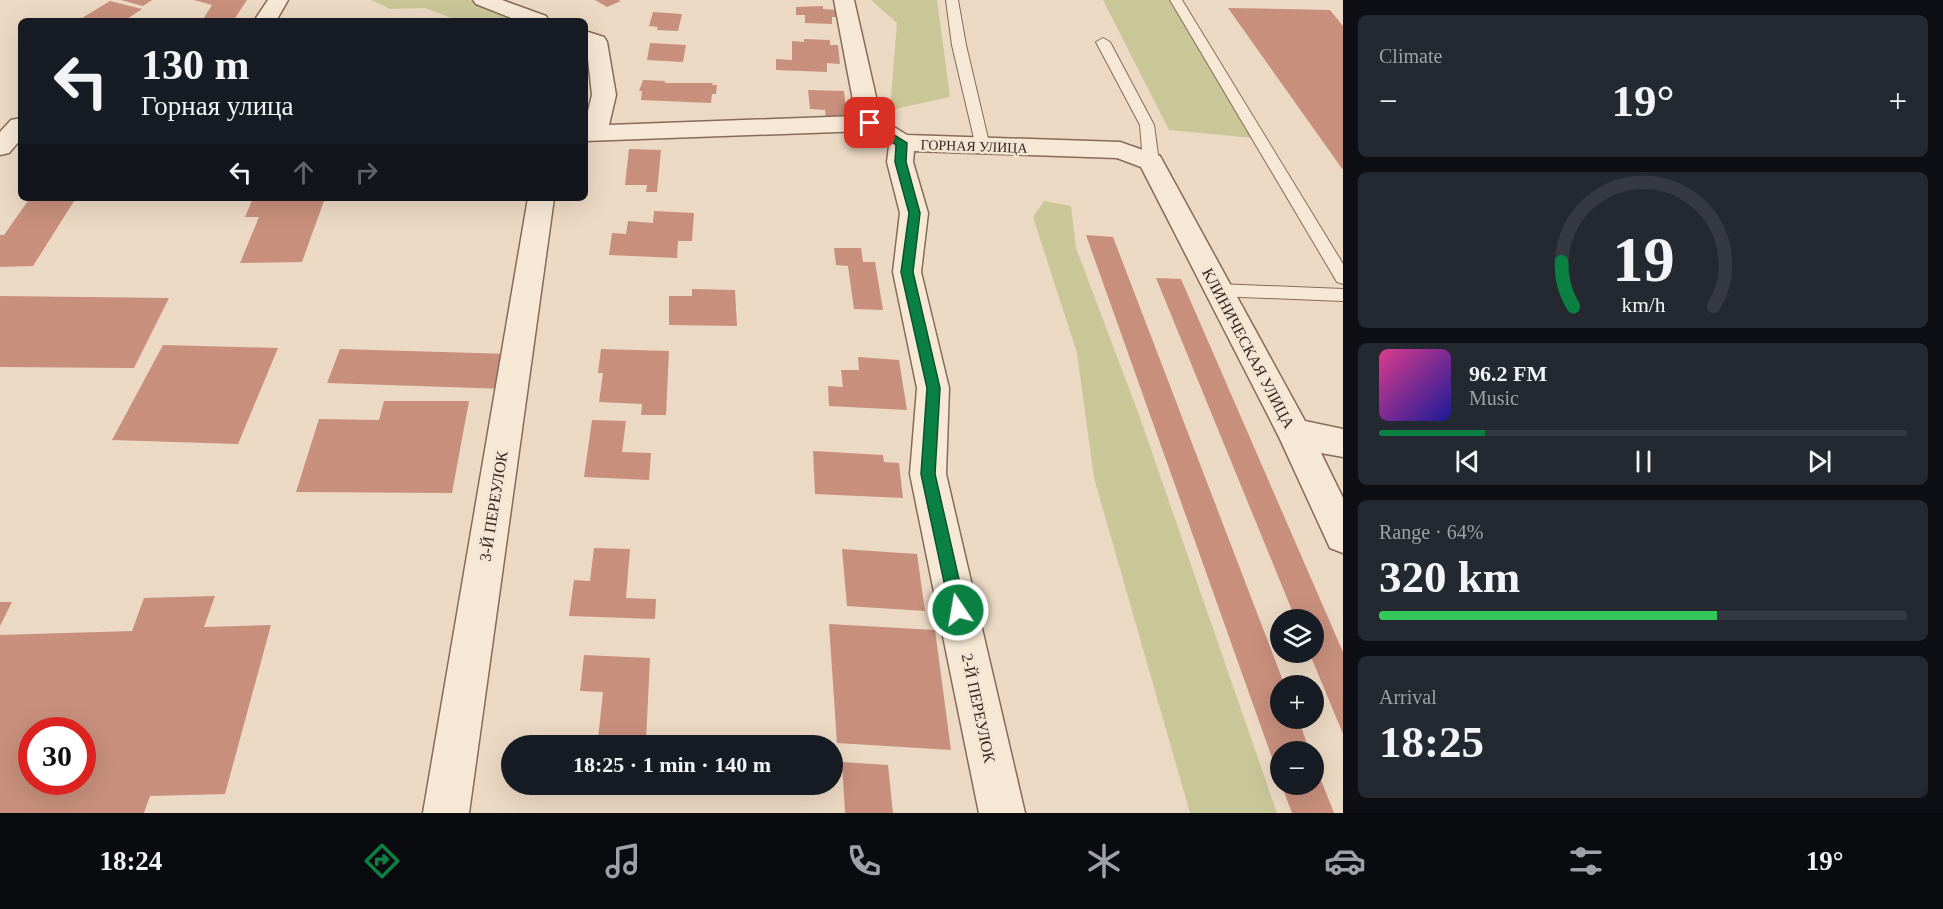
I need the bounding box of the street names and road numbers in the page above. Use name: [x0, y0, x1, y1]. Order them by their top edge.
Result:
street label: ГОРНАЯ УЛИЦА: [920, 137, 1029, 156]
street label: КЛИНИЧЕСКАЯ УЛИЦА: [1198, 265, 1298, 432]
street label: 3-Й ПЕРЕУЛОК: [475, 449, 511, 562]
street label: 2-Й ПЕРЕУЛОК: [959, 652, 999, 765]

